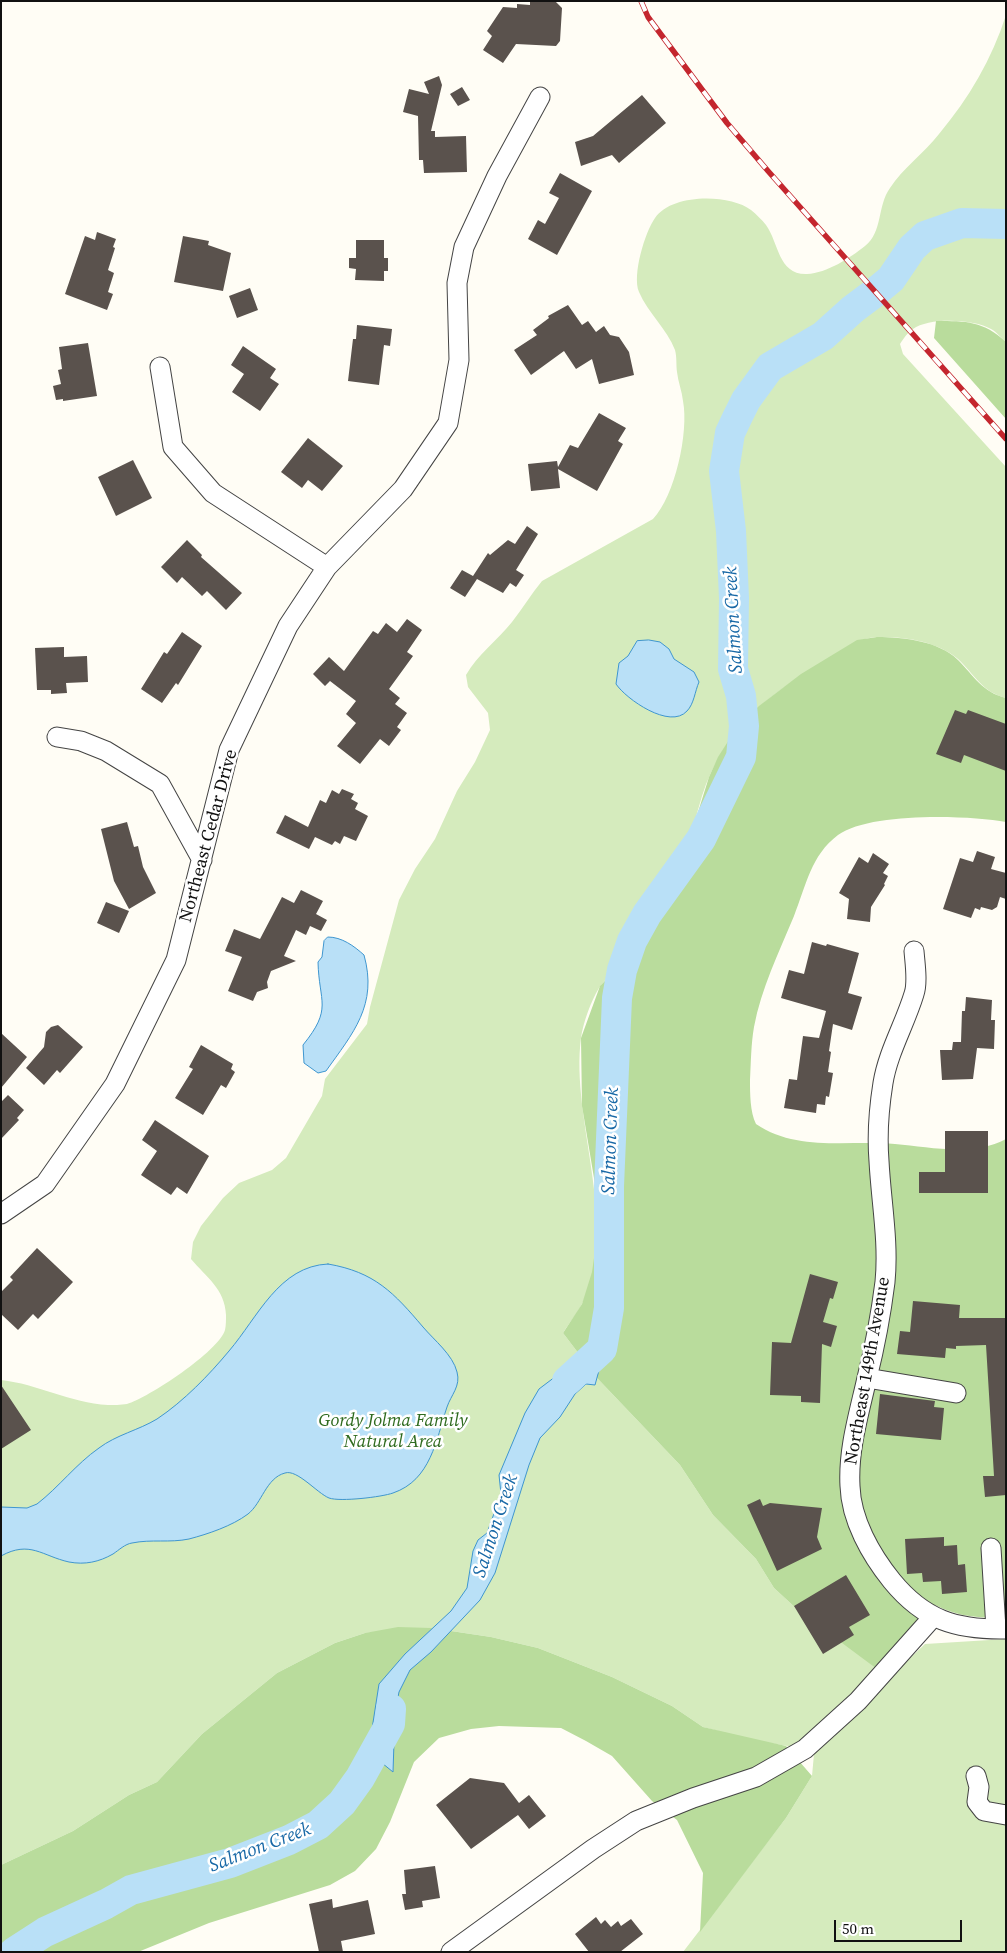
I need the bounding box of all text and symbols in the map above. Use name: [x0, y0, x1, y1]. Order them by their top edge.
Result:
water label: Salmon Creek: [720, 566, 748, 674]
street label: Northeast Cedar Drive: [175, 747, 243, 925]
water label: Salmon Creek: [598, 1087, 624, 1195]
street label: Northeast 149th Avenue: [841, 1275, 895, 1467]
park label: Gordy Jolma Family Natural Area: [319, 1410, 467, 1452]
water label: Salmon Creek: [469, 1472, 523, 1580]
water label: Salmon Creek: [206, 1818, 314, 1878]
scale bar: [837, 1910, 964, 1942]
text: 50 m: [842, 1918, 874, 1939]

